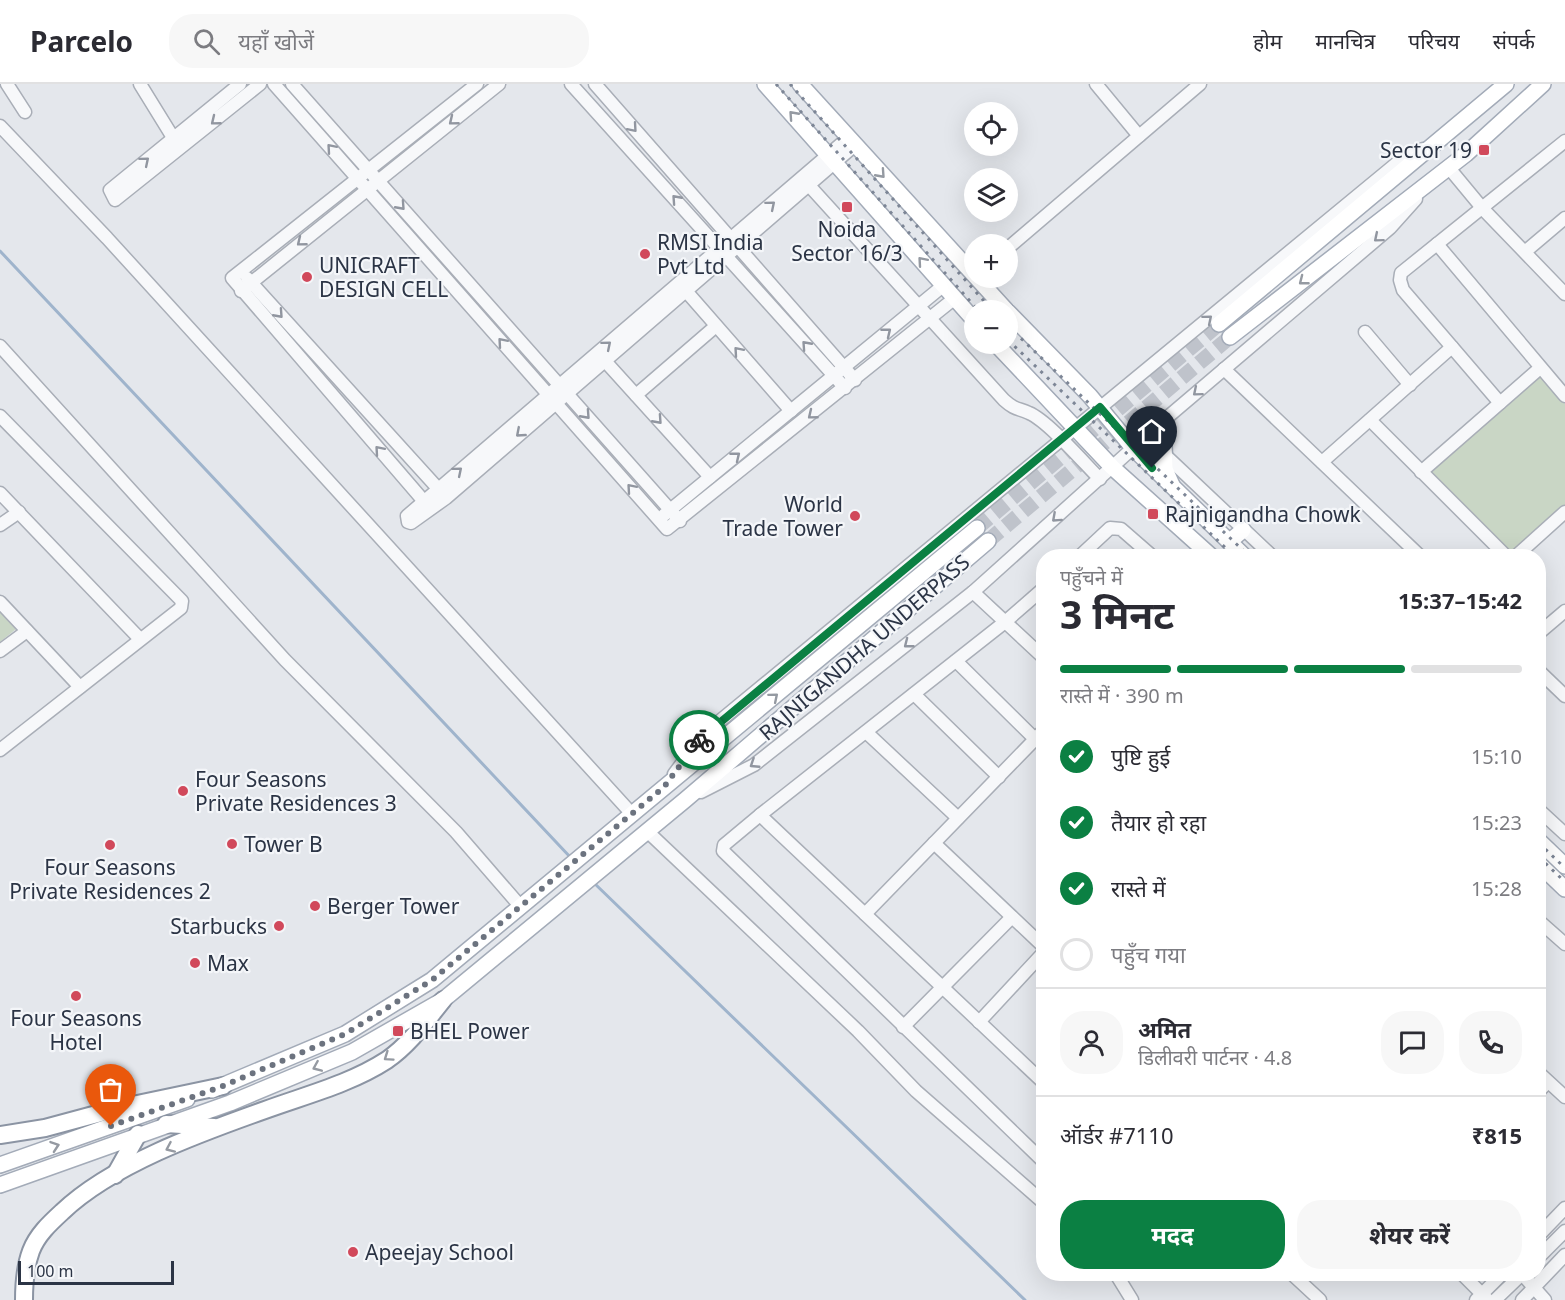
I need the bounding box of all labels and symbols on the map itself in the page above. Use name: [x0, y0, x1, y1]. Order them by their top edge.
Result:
one-way arrow: [789, 111, 800, 122]
one-way arrow: [211, 113, 222, 124]
one-way arrow: [449, 113, 460, 124]
one-way arrow: [626, 121, 637, 132]
place label: Sector 19: [1380, 136, 1472, 164]
marker: Sector 19: [1477, 143, 1491, 157]
one-way arrow: [327, 145, 338, 155]
one-way arrow: [138, 157, 149, 168]
one-way arrow: [874, 167, 885, 178]
one-way arrow: [672, 196, 683, 206]
one-way arrow: [394, 199, 405, 210]
marker: Noida Sector 16/3: [840, 200, 854, 214]
one-way arrow: [764, 201, 775, 212]
place label: Noida Sector 16/3: [791, 215, 903, 267]
place label: RMSI India Pvt Ltd: [657, 228, 763, 280]
one-way arrow: [1374, 231, 1385, 242]
one-way arrow: [297, 235, 308, 246]
marker: RMSI India Pvt Ltd: [638, 247, 652, 261]
place label: UNICRAFT DESIGN CELL: [319, 251, 448, 303]
one-way arrow: [918, 257, 929, 268]
marker: UNICRAFT DESIGN CELL: [300, 270, 314, 284]
one-way arrow: [1299, 273, 1310, 284]
one-way arrow: [272, 307, 283, 318]
one-way arrow: [1201, 316, 1212, 327]
one-way arrow: [880, 329, 891, 340]
one-way arrow: [498, 338, 509, 349]
one-way arrow: [600, 341, 611, 352]
one-way arrow: [802, 341, 813, 351]
one-way arrow: [734, 347, 745, 358]
one-way arrow: [1193, 384, 1204, 395]
pin: [1126, 406, 1177, 468]
one-way arrow: [808, 407, 819, 418]
one-way arrow: [579, 408, 590, 419]
one-way arrow: [651, 413, 662, 424]
one-way arrow: [516, 426, 527, 437]
one-way arrow: [375, 446, 386, 456]
one-way arrow: [729, 452, 740, 463]
one-way arrow: [451, 468, 462, 479]
one-way arrow: [627, 484, 638, 495]
place label: World Trade Tower: [723, 490, 843, 542]
place label: Rajnigandha Chowk: [1165, 500, 1362, 528]
marker: Rajnigandha Chowk: [1146, 507, 1160, 521]
marker: World Trade Tower: [848, 509, 862, 523]
one-way arrow: [1053, 511, 1063, 522]
street label: RAJNIGANDHA UNDERPASS: [753, 548, 975, 746]
one-way arrow: [904, 636, 915, 647]
one-way arrow: [767, 693, 778, 704]
courier: [669, 710, 729, 770]
one-way arrow: [750, 756, 760, 768]
place label: Four Seasons Private Residences 3: [195, 765, 397, 817]
marker: Four Seasons Private Residences 3: [176, 784, 190, 798]
place label: Tower B: [244, 830, 323, 858]
marker: Tower B: [225, 837, 239, 851]
marker: Four Seasons Private Residences 2: [103, 838, 117, 852]
place label: Four Seasons Private Residences 2: [9, 853, 211, 905]
place label: Berger Tower: [327, 892, 460, 920]
marker: Berger Tower: [308, 899, 322, 913]
place label: Starbucks: [170, 912, 267, 940]
marker: Starbucks: [272, 919, 286, 933]
place label: Max: [207, 949, 249, 977]
marker: Max: [188, 956, 202, 970]
marker: Four Seasons Hotel: [69, 989, 83, 1003]
place label: Four Seasons Hotel: [10, 1004, 142, 1056]
place label: BHEL Power: [410, 1017, 530, 1045]
marker: BHEL Power: [391, 1024, 405, 1038]
one-way arrow: [384, 1050, 395, 1061]
one-way arrow: [312, 1060, 323, 1072]
pin: [85, 1064, 136, 1126]
one-way arrow: [49, 1140, 60, 1153]
one-way arrow: [166, 1141, 177, 1153]
place label: Apeejay School: [365, 1238, 514, 1266]
marker: Apeejay School: [346, 1245, 360, 1259]
scale bar: [18, 1258, 174, 1286]

